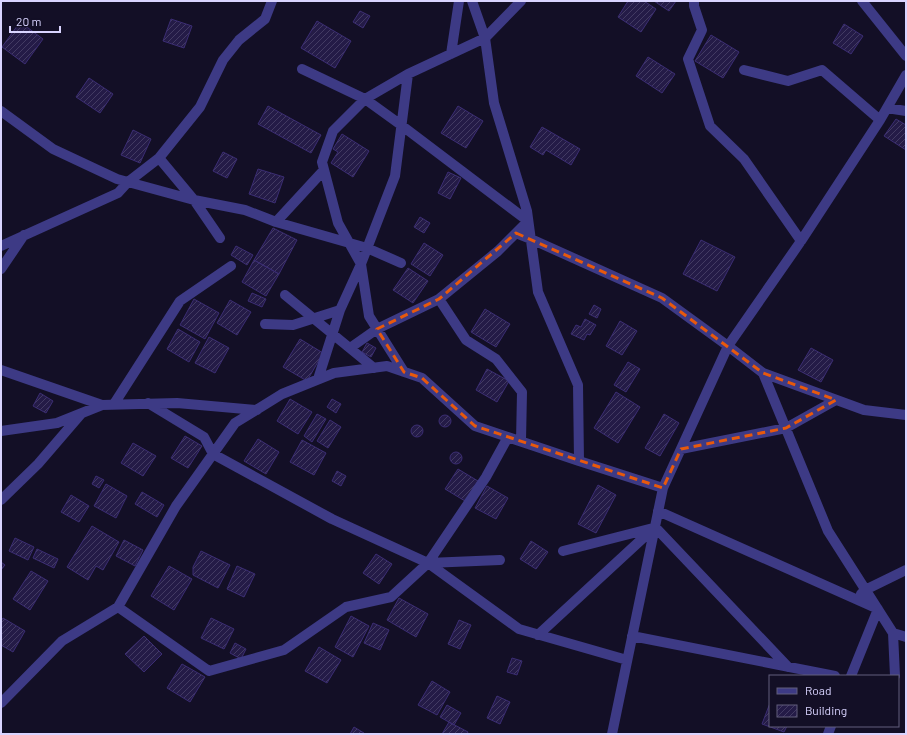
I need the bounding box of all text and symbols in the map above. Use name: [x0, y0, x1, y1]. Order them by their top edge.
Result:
scale bar: [10, 8, 60, 34]
text: 20 m: [16, 14, 42, 28]
legend: [769, 675, 899, 727]
text: Road: [805, 683, 832, 697]
text: Building: [805, 703, 847, 717]

